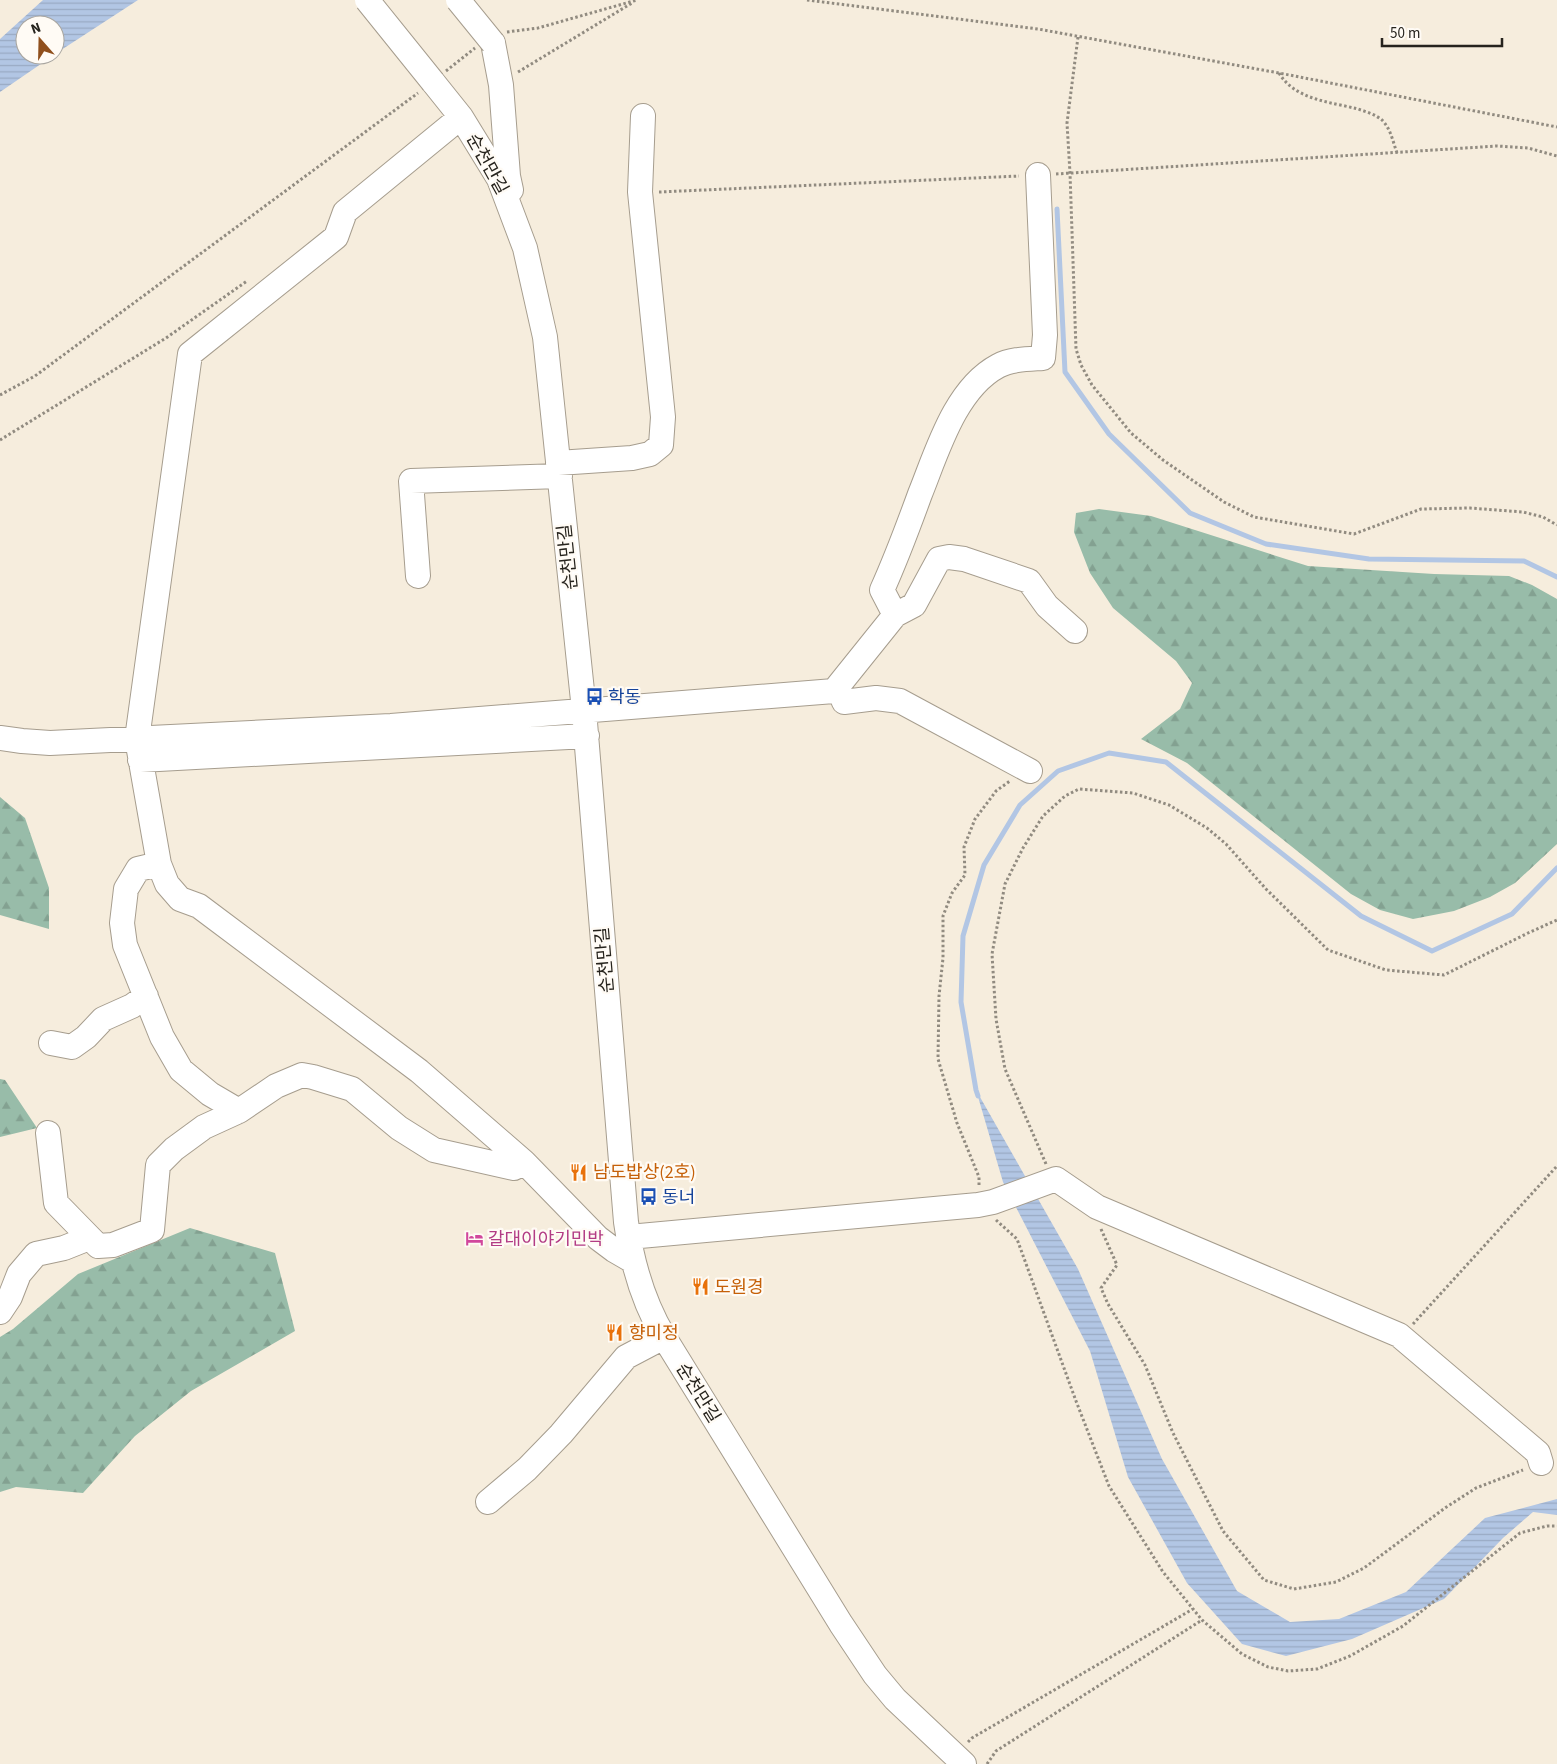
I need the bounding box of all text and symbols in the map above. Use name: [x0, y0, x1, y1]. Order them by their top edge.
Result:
north arrow: [15, 15, 65, 65]
scale bar: [1382, 15, 1502, 47]
text: N: [28, 18, 44, 40]
text: 50 m: [1390, 23, 1420, 44]
street label: 순천만길: [460, 129, 514, 199]
street label: 순천만길: [552, 523, 584, 591]
place label: 학동: [608, 685, 641, 710]
bus stop icon: 학동: [584, 687, 604, 707]
street label: 순천만길: [590, 926, 620, 994]
place label: 남도밥상(2호): [593, 1160, 696, 1185]
restaurant icon: 남도밥상(2호): [569, 1162, 589, 1182]
place label: 동너: [662, 1185, 695, 1210]
bus stop icon: 동너: [638, 1187, 658, 1207]
place label: 갈대이야기민박: [488, 1227, 604, 1252]
hotel icon: 갈대이야기민박: [464, 1229, 484, 1249]
place label: 도원경: [714, 1275, 764, 1300]
restaurant icon: 도원경: [690, 1277, 710, 1297]
place label: 향미정: [629, 1321, 679, 1346]
restaurant icon: 향미정: [605, 1323, 625, 1343]
street label: 순천만길: [670, 1358, 726, 1428]

